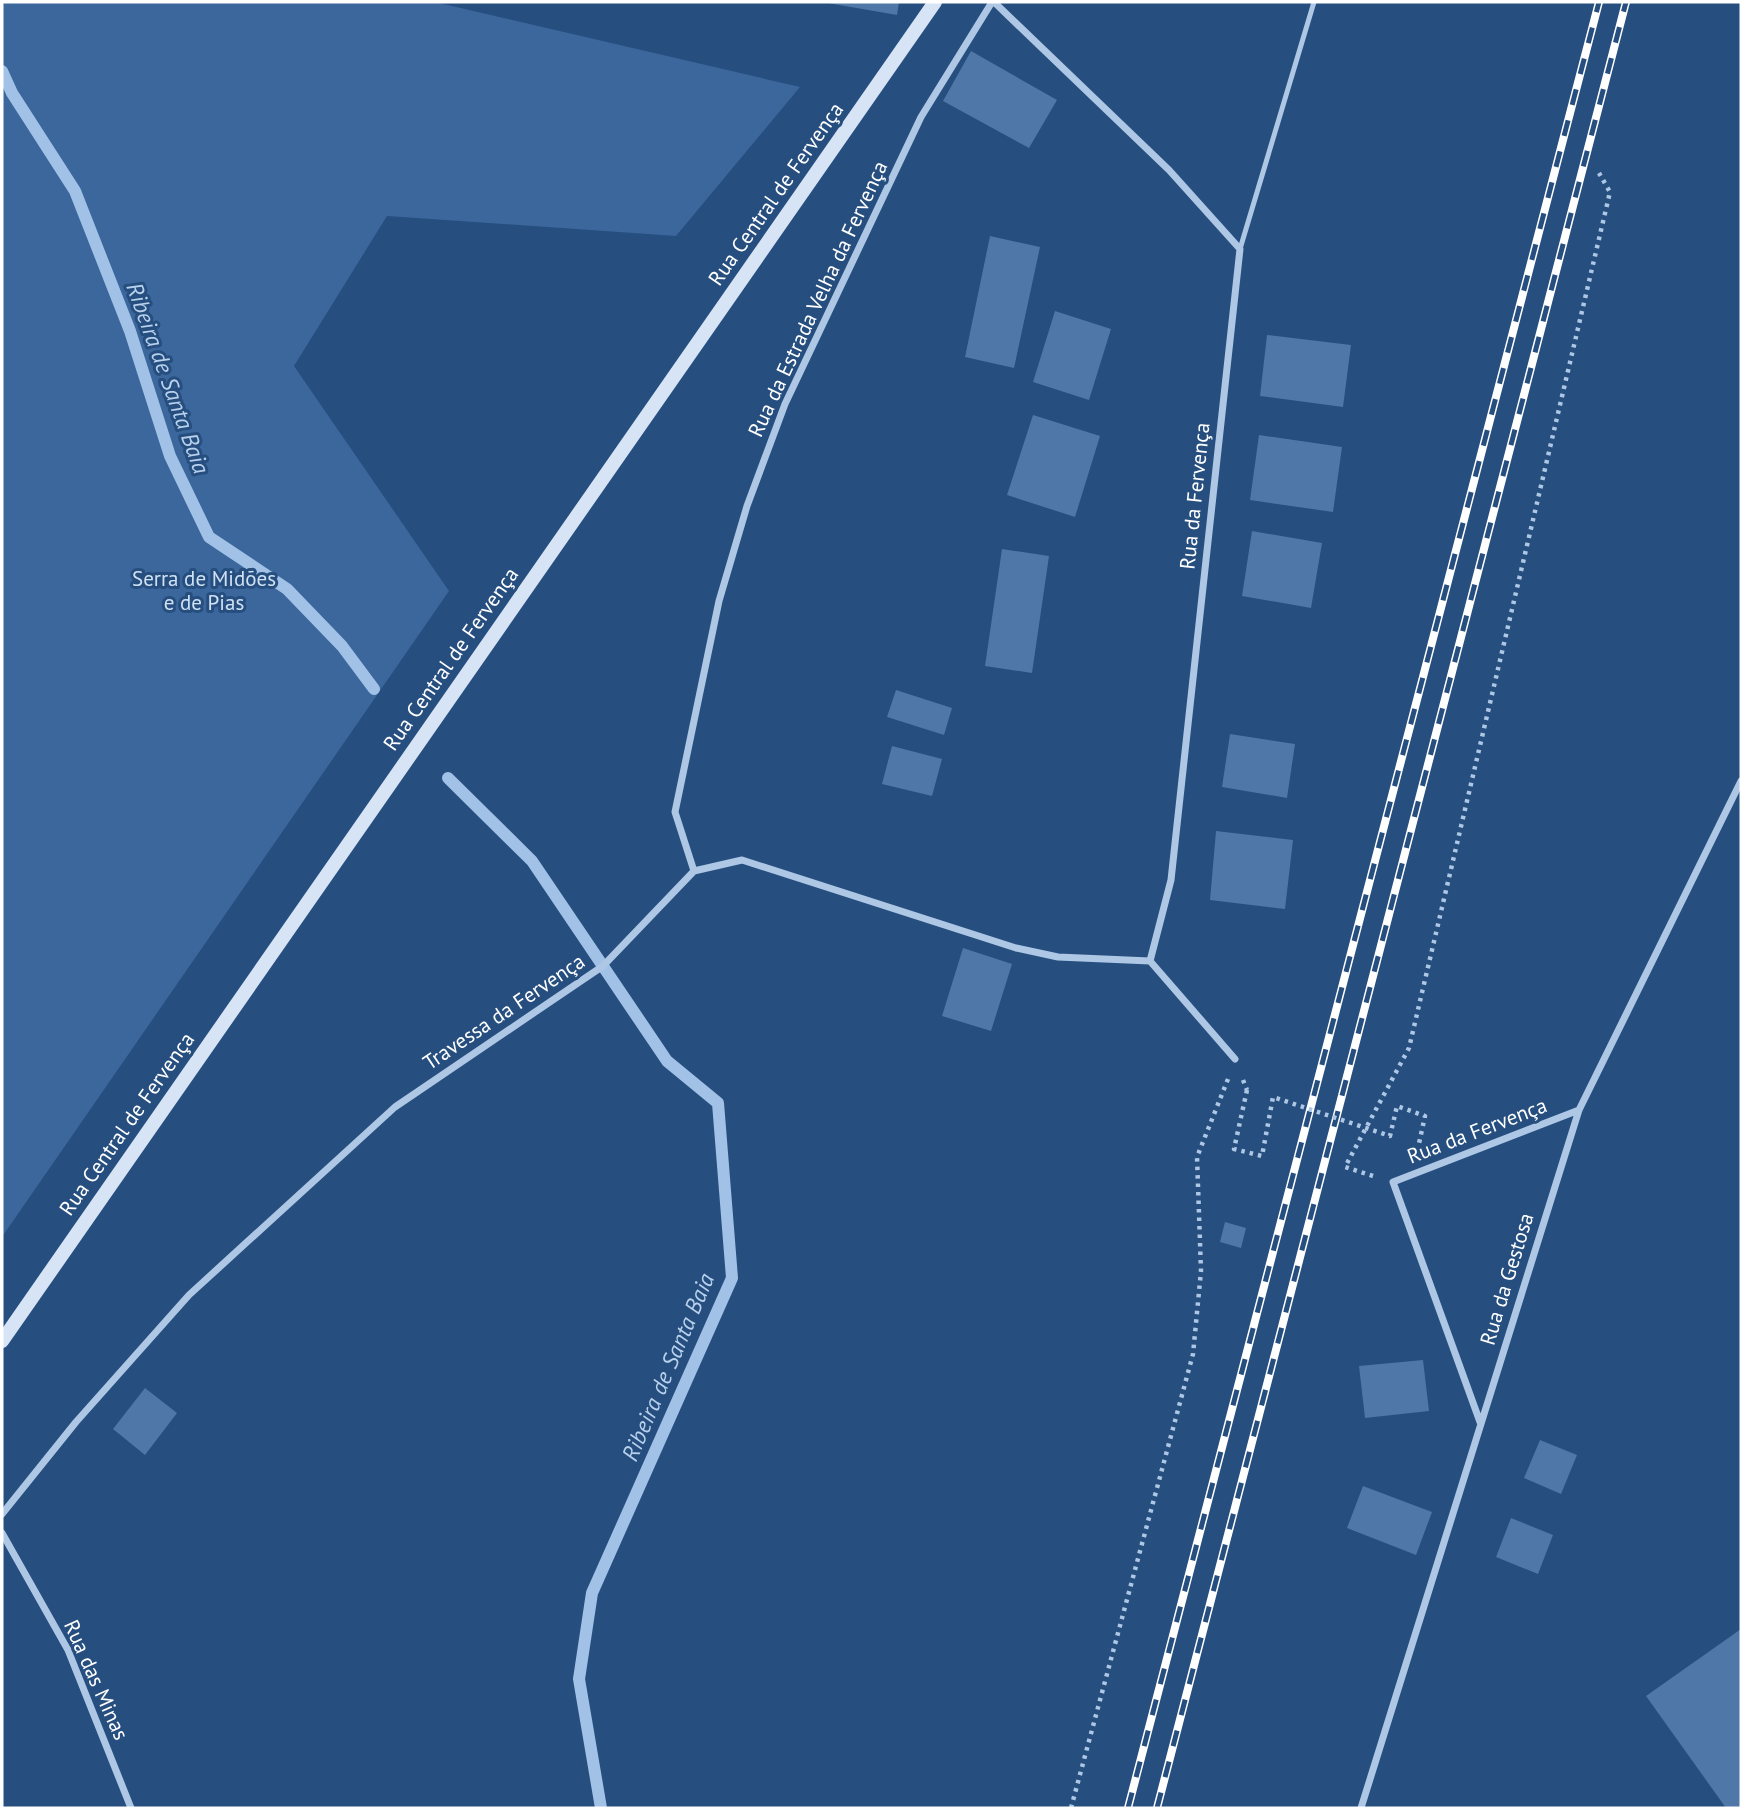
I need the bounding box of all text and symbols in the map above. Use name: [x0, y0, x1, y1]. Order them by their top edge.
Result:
street label: Rua Central de Fervença: [702, 97, 849, 291]
street label: Rua da Estrada Velha da Fervença: [742, 157, 893, 441]
water label: Ribeira de Santa Baia: [120, 278, 216, 477]
street label: Rua da Fervença: [1173, 421, 1216, 571]
street label: Rua Central de Fervença: [377, 562, 524, 756]
park label: Serra de Midões e de Pias: [132, 565, 276, 616]
street label: Travessa da Fervença: [418, 947, 590, 1076]
street label: Rua Central de Fervença: [53, 1027, 200, 1221]
street label: Rua da Fervença: [1403, 1091, 1551, 1170]
street label: Rua da Gestosa: [1474, 1210, 1539, 1348]
water label: Ribeira de Santa Baia: [615, 1269, 720, 1465]
street label: Rua das Minas: [58, 1615, 135, 1744]

